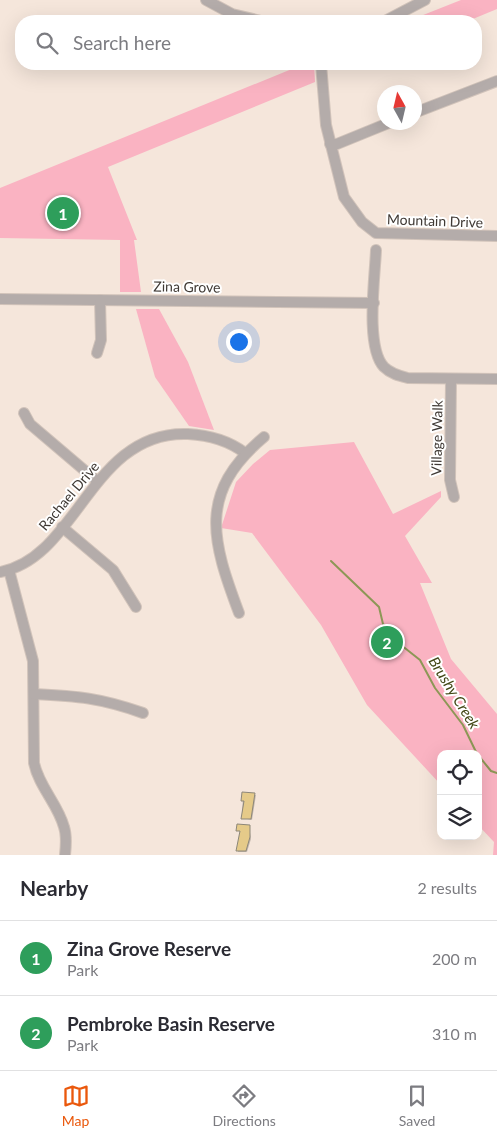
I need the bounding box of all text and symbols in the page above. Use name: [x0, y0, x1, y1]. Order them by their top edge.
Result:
search box: [15, 15, 482, 70]
icon: search: [33, 29, 61, 57]
text: Search here: [73, 31, 171, 54]
north arrow: [377, 85, 422, 130]
pin: 1: [47, 194, 79, 232]
street label: Mountain Drive: [387, 210, 483, 231]
street label: Zina Grove: [153, 277, 221, 296]
your location: [226, 329, 252, 355]
street label: Village Walk: [427, 399, 446, 476]
street label: Rachael Drive: [35, 458, 102, 534]
pin: 2: [371, 623, 403, 661]
water label: Brushy Creek: [426, 653, 485, 733]
map controls: [437, 750, 482, 840]
button: locate: [437, 750, 482, 795]
button: layers: [437, 795, 482, 840]
text: Nearby: [20, 875, 88, 900]
text: 2 results: [417, 878, 477, 897]
text: Zina Grove Reserve: [67, 937, 231, 960]
text: 1: [31, 949, 41, 968]
text: 200 m: [432, 949, 477, 968]
text: Park: [67, 960, 98, 979]
text: Pembroke Basin Reserve: [67, 1012, 275, 1035]
text: 2: [31, 1024, 41, 1043]
text: 310 m: [432, 1024, 477, 1043]
text: Park: [67, 1035, 98, 1054]
tab: Map: [62, 1082, 90, 1129]
tab: Directions: [213, 1082, 276, 1129]
tab: Saved: [399, 1082, 435, 1129]

